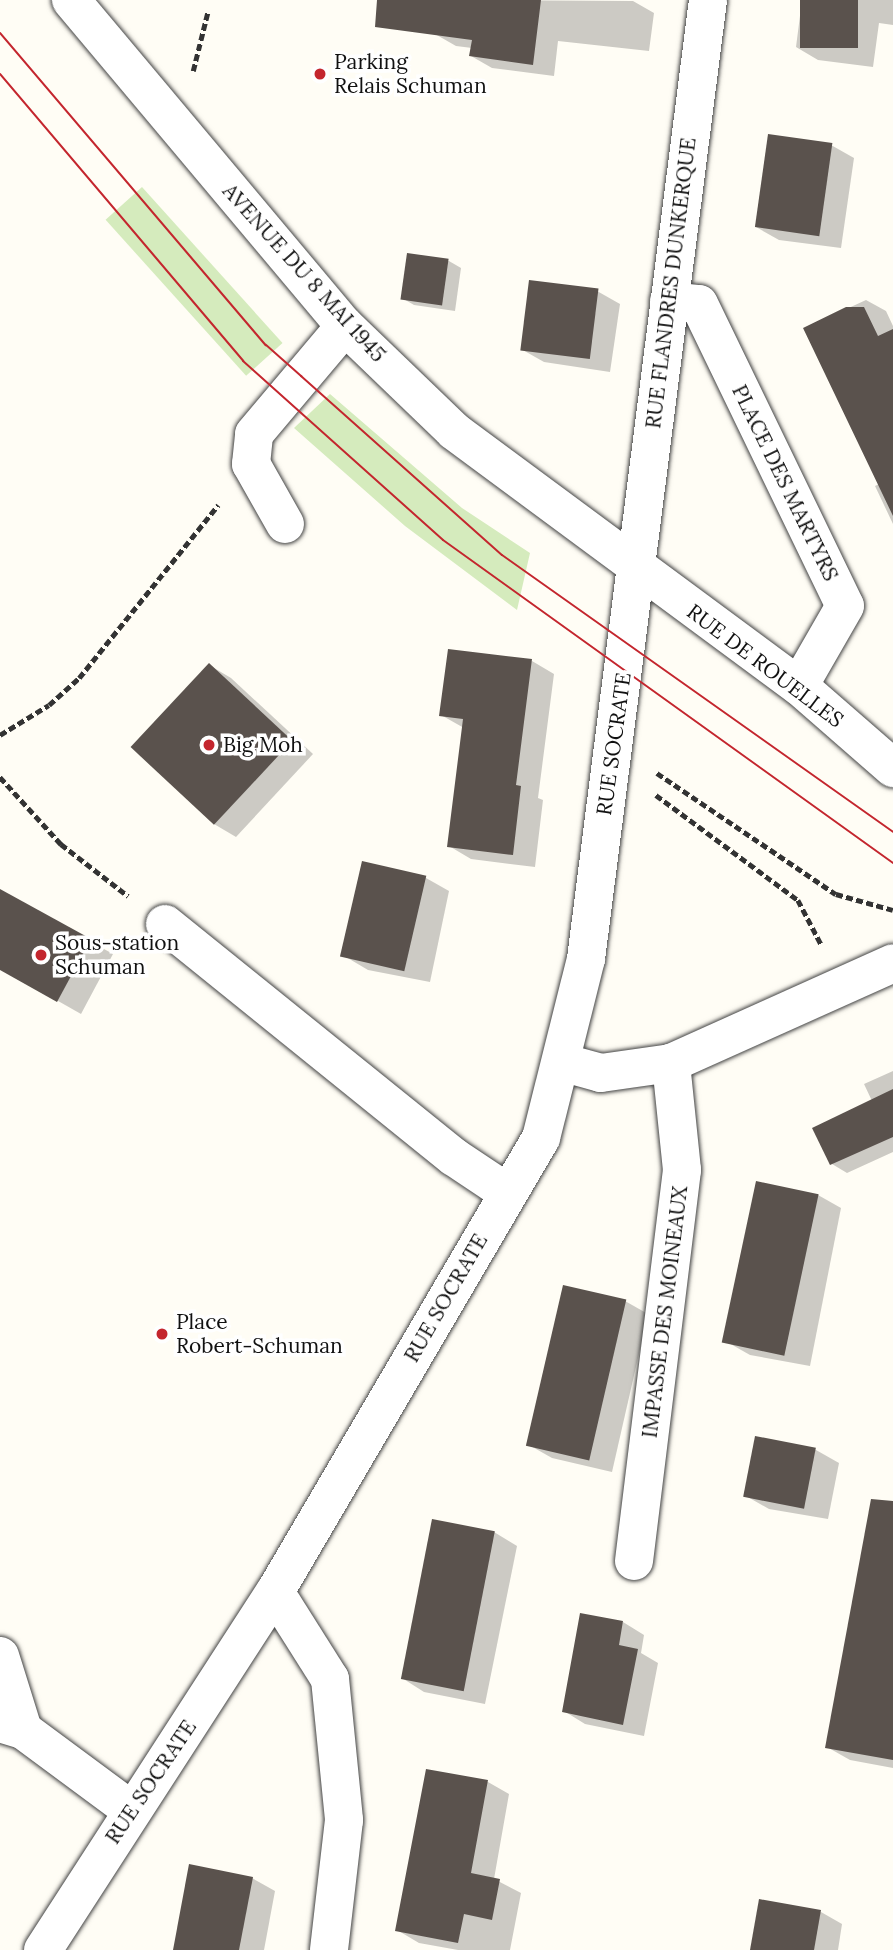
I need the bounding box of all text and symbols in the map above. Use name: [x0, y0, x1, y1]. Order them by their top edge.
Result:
place label: Parking Relais Schuman: [334, 49, 487, 99]
marker: Parking Relais Schuman: [312, 66, 328, 82]
street label: RUE FLANDRES DUNKERQUE: [641, 136, 701, 430]
street label: AVENUE DU 8 MAI 1945: [217, 179, 391, 367]
street label: PLACE DES MARTYRS: [726, 381, 844, 585]
street label: RUE DE ROUELLES: [682, 599, 848, 733]
street label: RUE SOCRATE: [591, 671, 637, 817]
place label: Big Moh: [223, 732, 303, 758]
marker: Big Moh: [201, 737, 217, 753]
place label: Sous-station Schuman: [55, 930, 179, 980]
marker: Sous-station Schuman: [33, 947, 49, 963]
street label: IMPASSE DES MOINEAUX: [637, 1185, 693, 1439]
street label: RUE SOCRATE: [399, 1229, 493, 1367]
place label: Place Robert-Schuman: [176, 1309, 343, 1359]
marker: Place Robert-Schuman: [154, 1326, 170, 1342]
street label: RUE SOCRATE: [100, 1715, 202, 1849]

